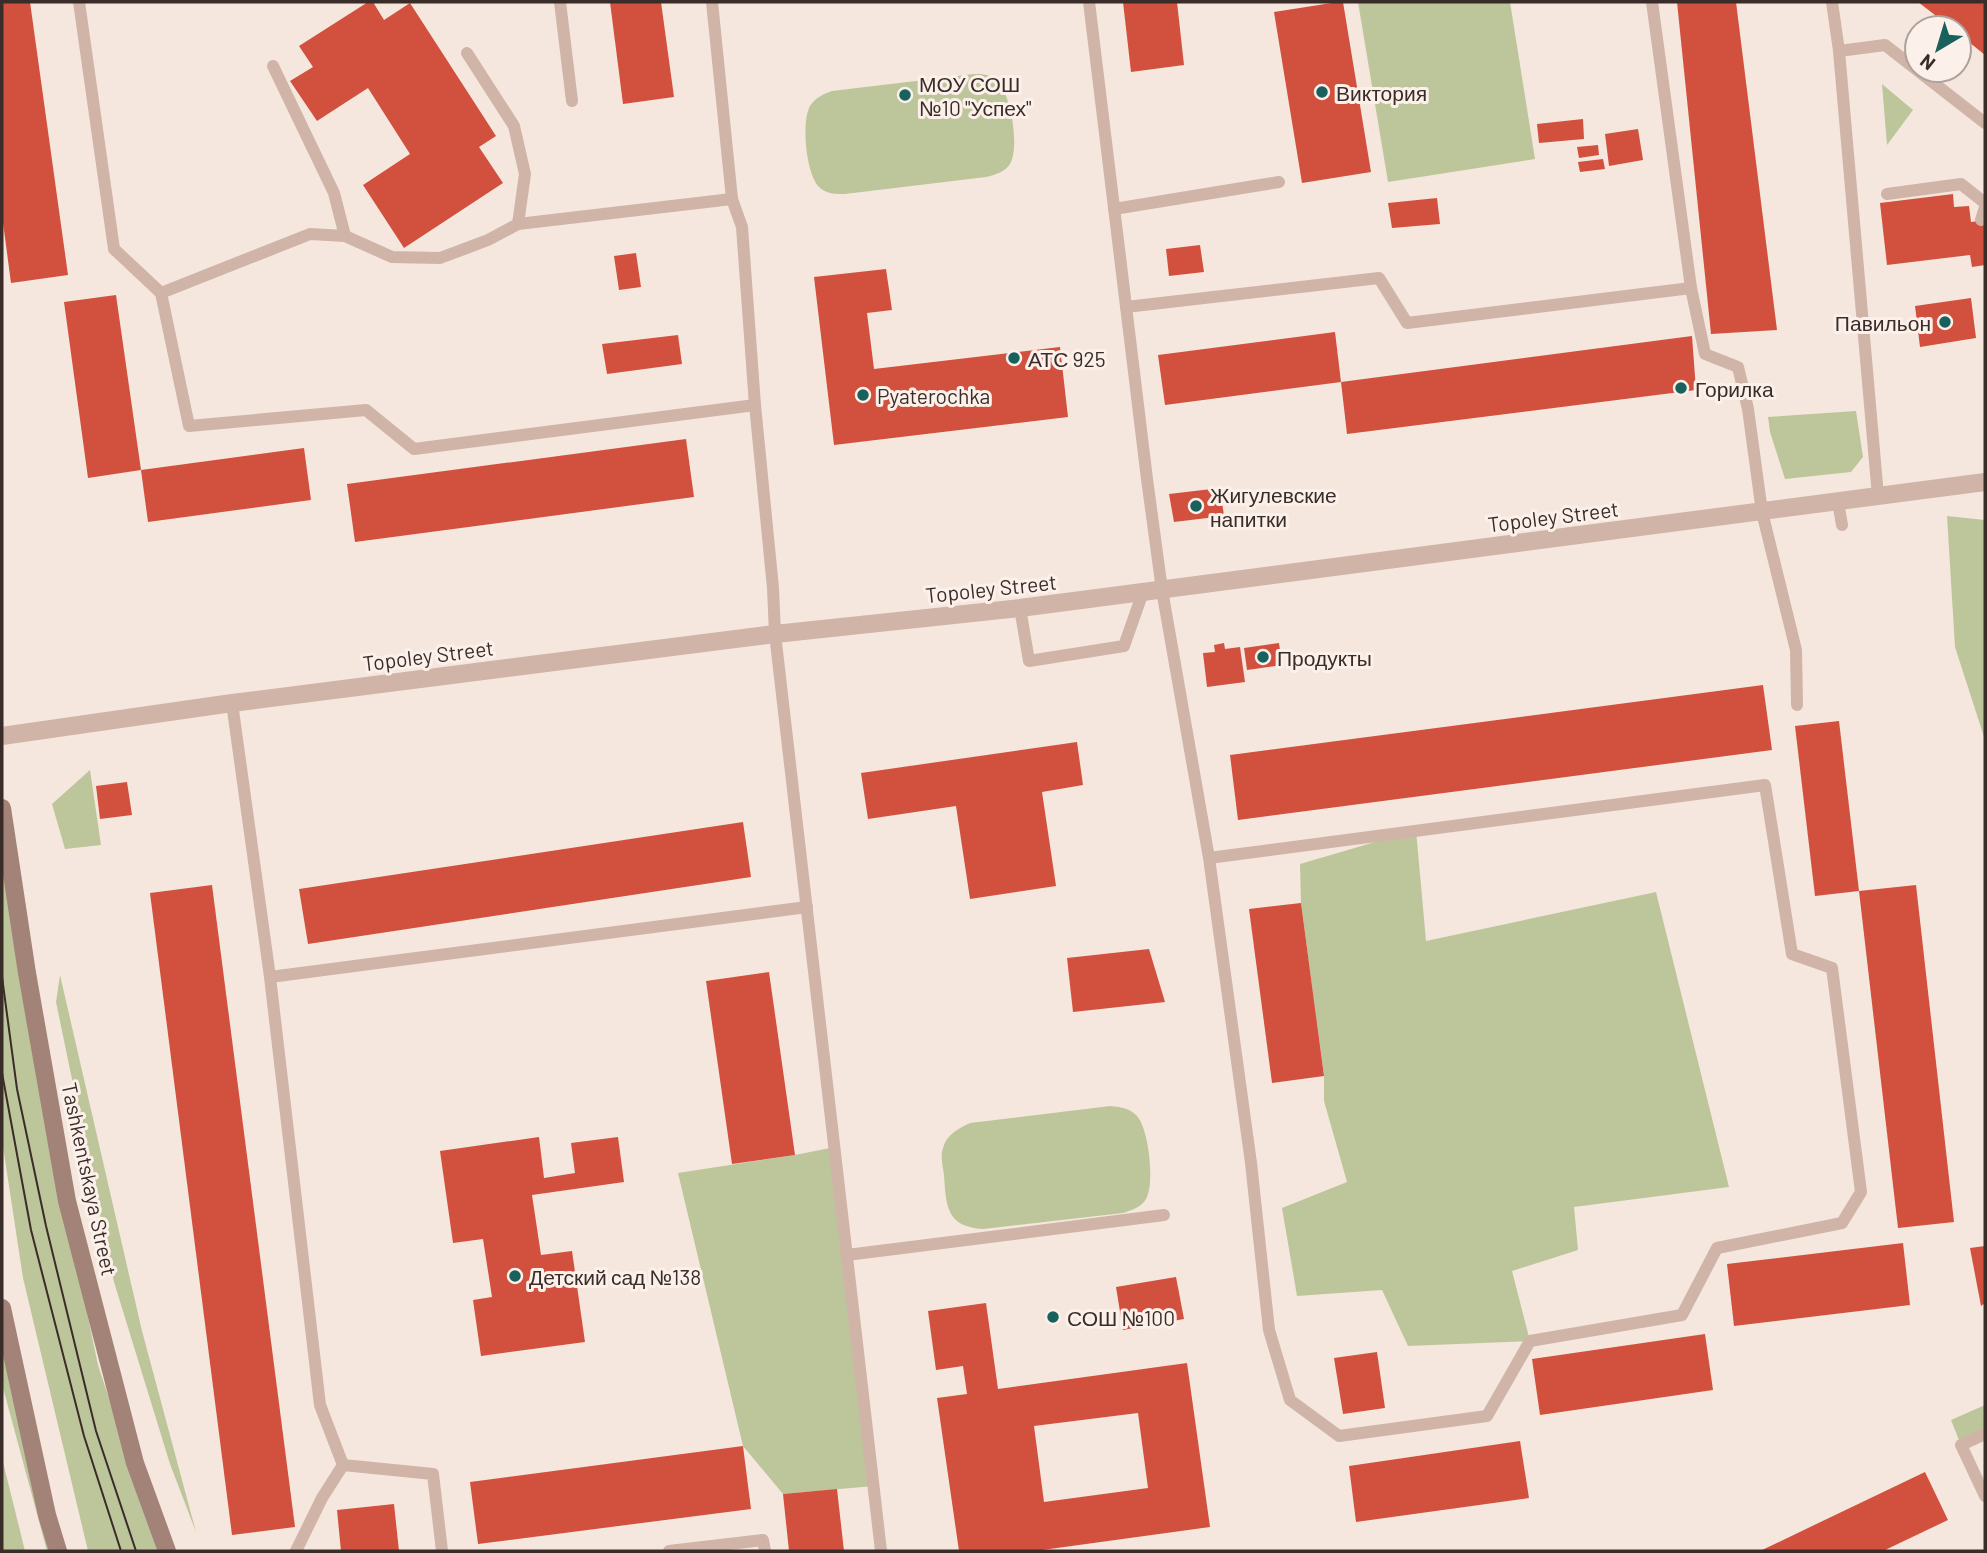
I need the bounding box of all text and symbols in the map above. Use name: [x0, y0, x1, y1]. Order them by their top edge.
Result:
north arrow: [1903, 14, 1973, 84]
text: N: [1915, 50, 1939, 76]
place label: МОУ СОШ №10 "Успех": [919, 71, 1032, 120]
place label: Виктория: [1336, 80, 1427, 105]
marker: Виктория: [1314, 84, 1330, 100]
marker: МОУ СОШ №10 "Успех": [897, 87, 913, 103]
place label: Павильон: [1835, 310, 1931, 335]
marker: Павильон: [1937, 314, 1953, 330]
place label: АТС 925: [1028, 346, 1106, 371]
marker: АТС 925: [1006, 350, 1022, 366]
place label: Горилка: [1695, 376, 1774, 401]
marker: Горилка: [1673, 380, 1689, 396]
place label: Pyaterochka: [877, 383, 990, 408]
marker: Pyaterochka: [855, 387, 871, 403]
place label: Жигулевские напитки: [1210, 482, 1337, 531]
street label: Topoley Street: [1486, 496, 1620, 536]
marker: Жигулевские напитки: [1188, 498, 1204, 514]
street label: Topoley Street: [924, 569, 1058, 607]
street label: Topoley Street: [361, 635, 495, 675]
place label: Продукты: [1277, 645, 1372, 670]
marker: Продукты: [1255, 649, 1271, 665]
street label: Tashkentskaya Street: [57, 1080, 123, 1278]
place label: Детский сад №138: [529, 1264, 701, 1289]
marker: Детский сад №138: [507, 1268, 523, 1284]
place label: СОШ №100: [1067, 1305, 1175, 1330]
marker: СОШ №100: [1045, 1309, 1061, 1325]

